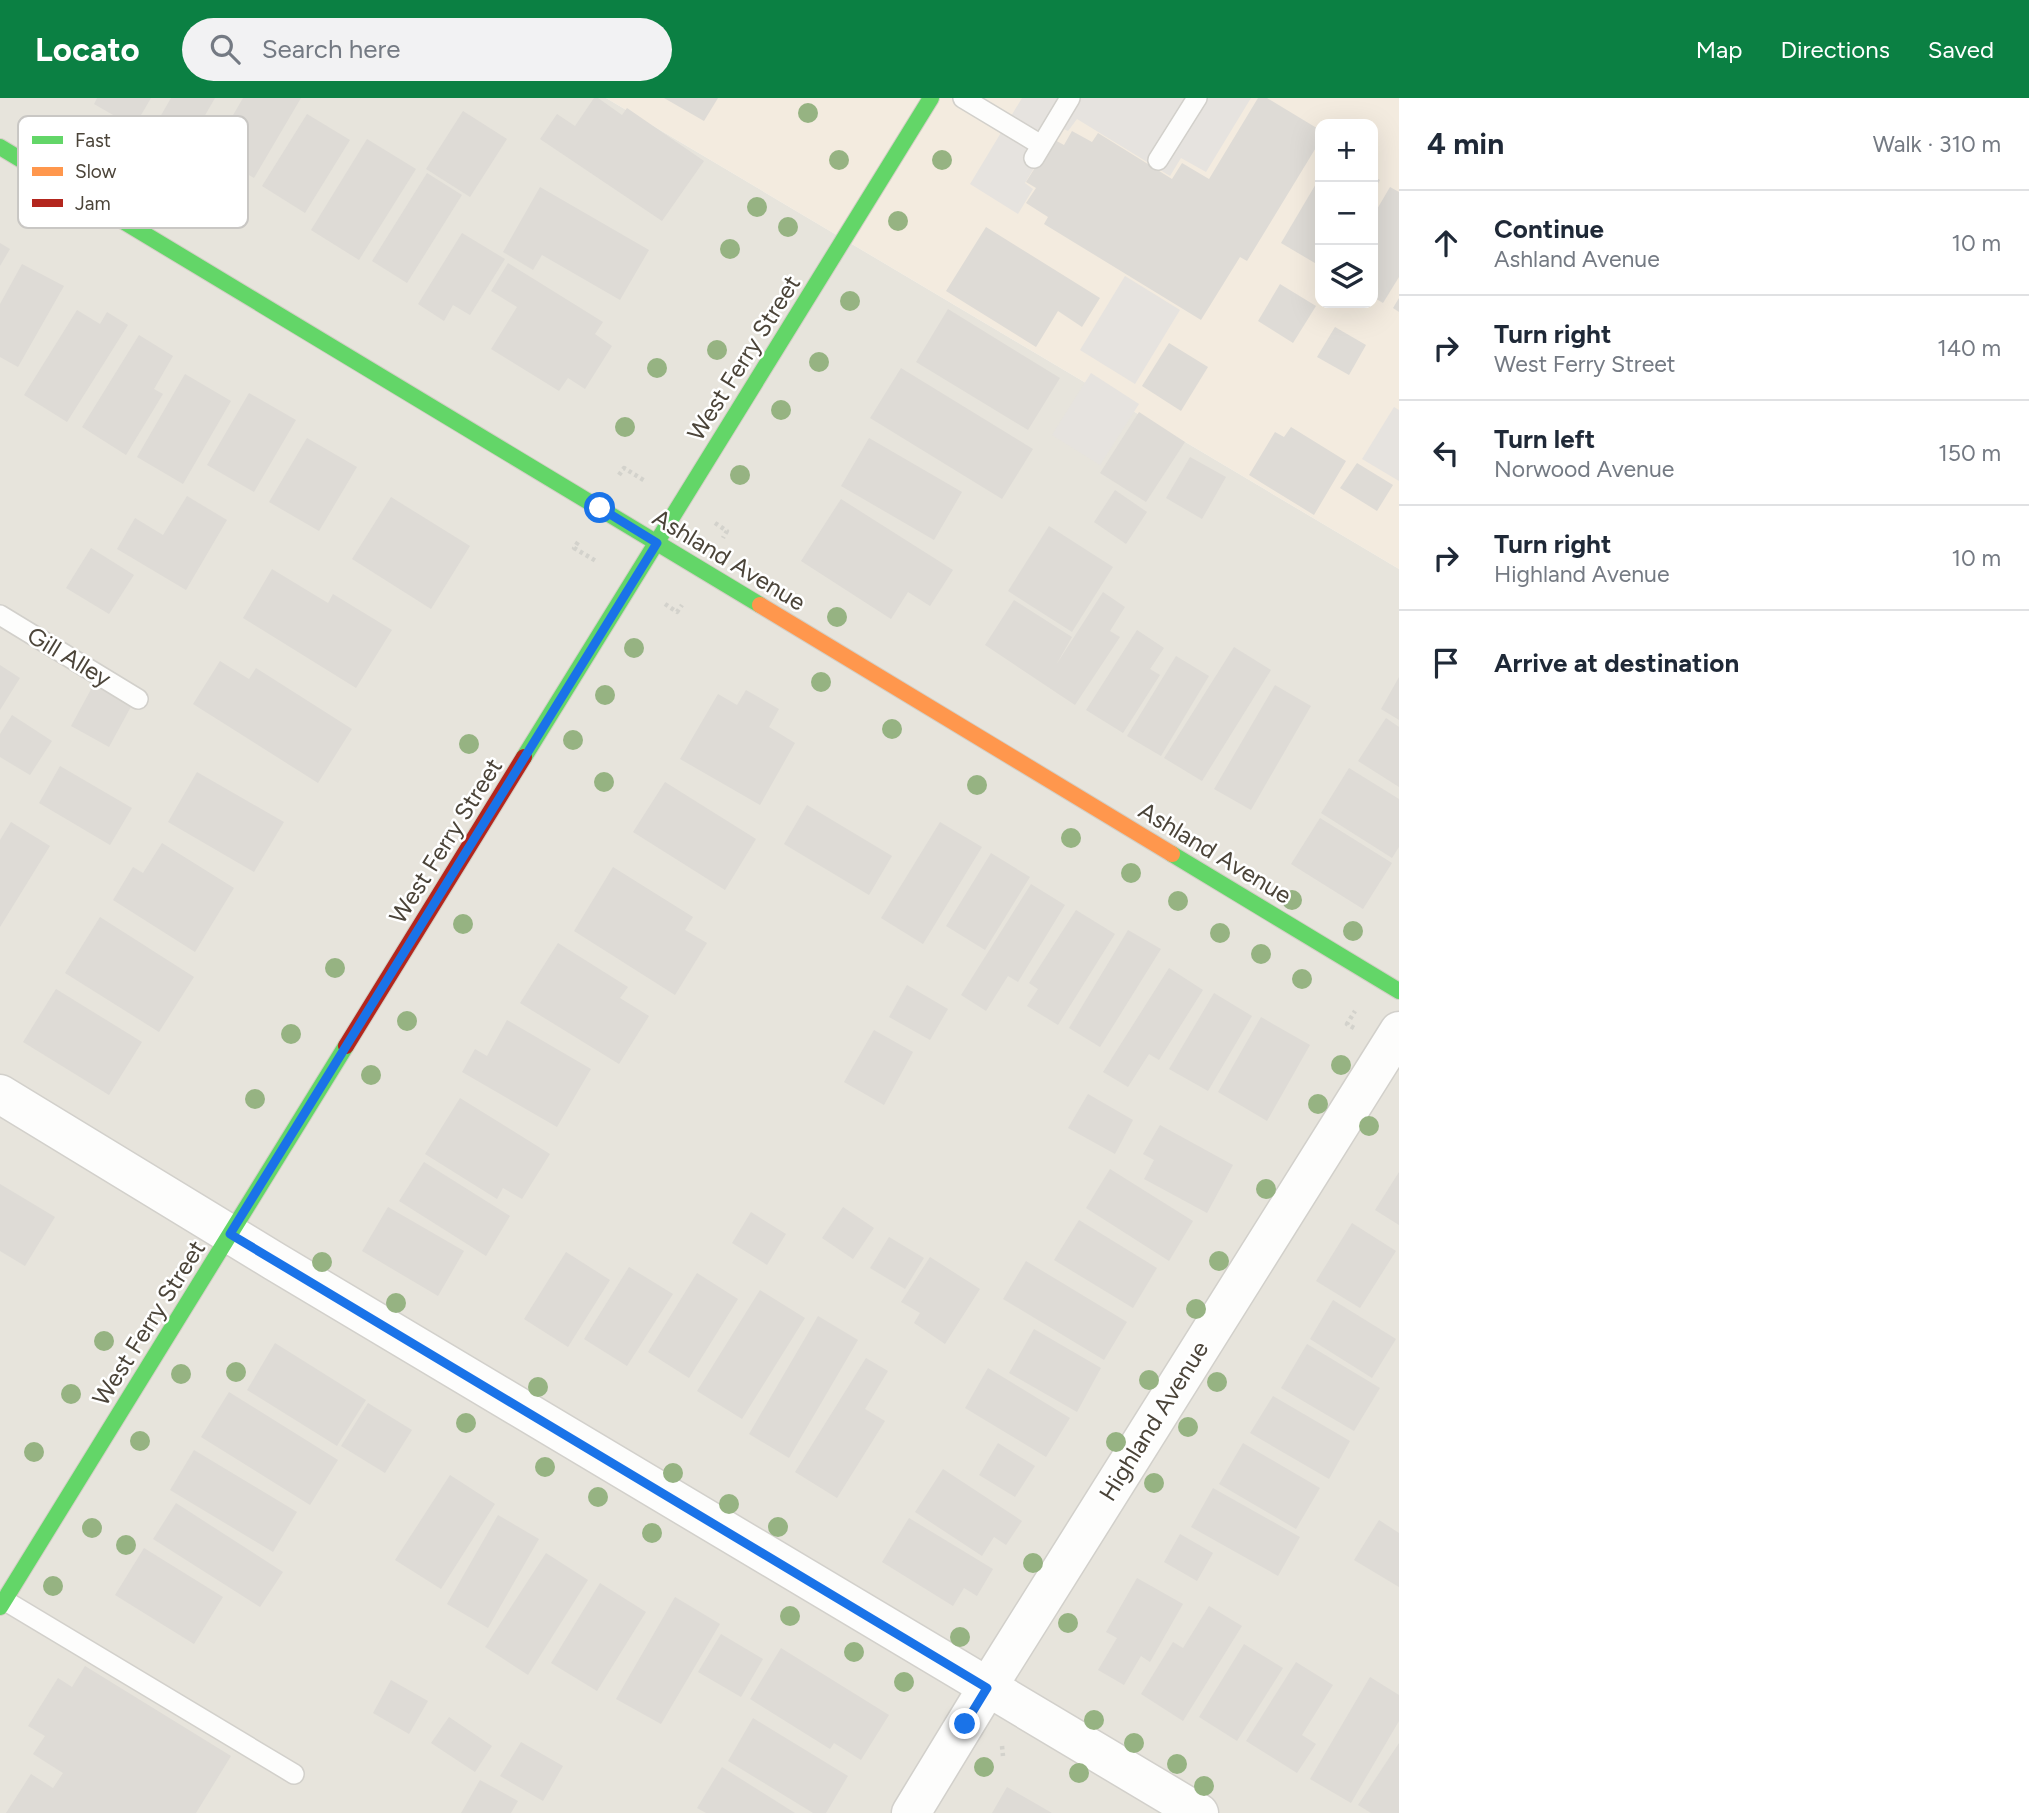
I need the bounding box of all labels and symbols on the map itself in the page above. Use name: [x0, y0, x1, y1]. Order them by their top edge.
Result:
legend: [18, 116, 248, 228]
text: Fast: [75, 129, 111, 152]
text: Slow: [75, 160, 117, 183]
text: Jam: [75, 192, 111, 215]
street label: West Ferry Street: [681, 270, 806, 446]
route start: [584, 492, 615, 523]
street label: Ashland Avenue: [648, 503, 811, 617]
street label: Gill Alley: [22, 620, 117, 693]
street label: West Ferry Street: [383, 753, 508, 929]
street label: Ashland Avenue: [1134, 796, 1297, 910]
street label: West Ferry Street: [86, 1235, 211, 1411]
street label: Highland Avenue: [1093, 1335, 1214, 1506]
route end: [949, 1708, 980, 1739]

